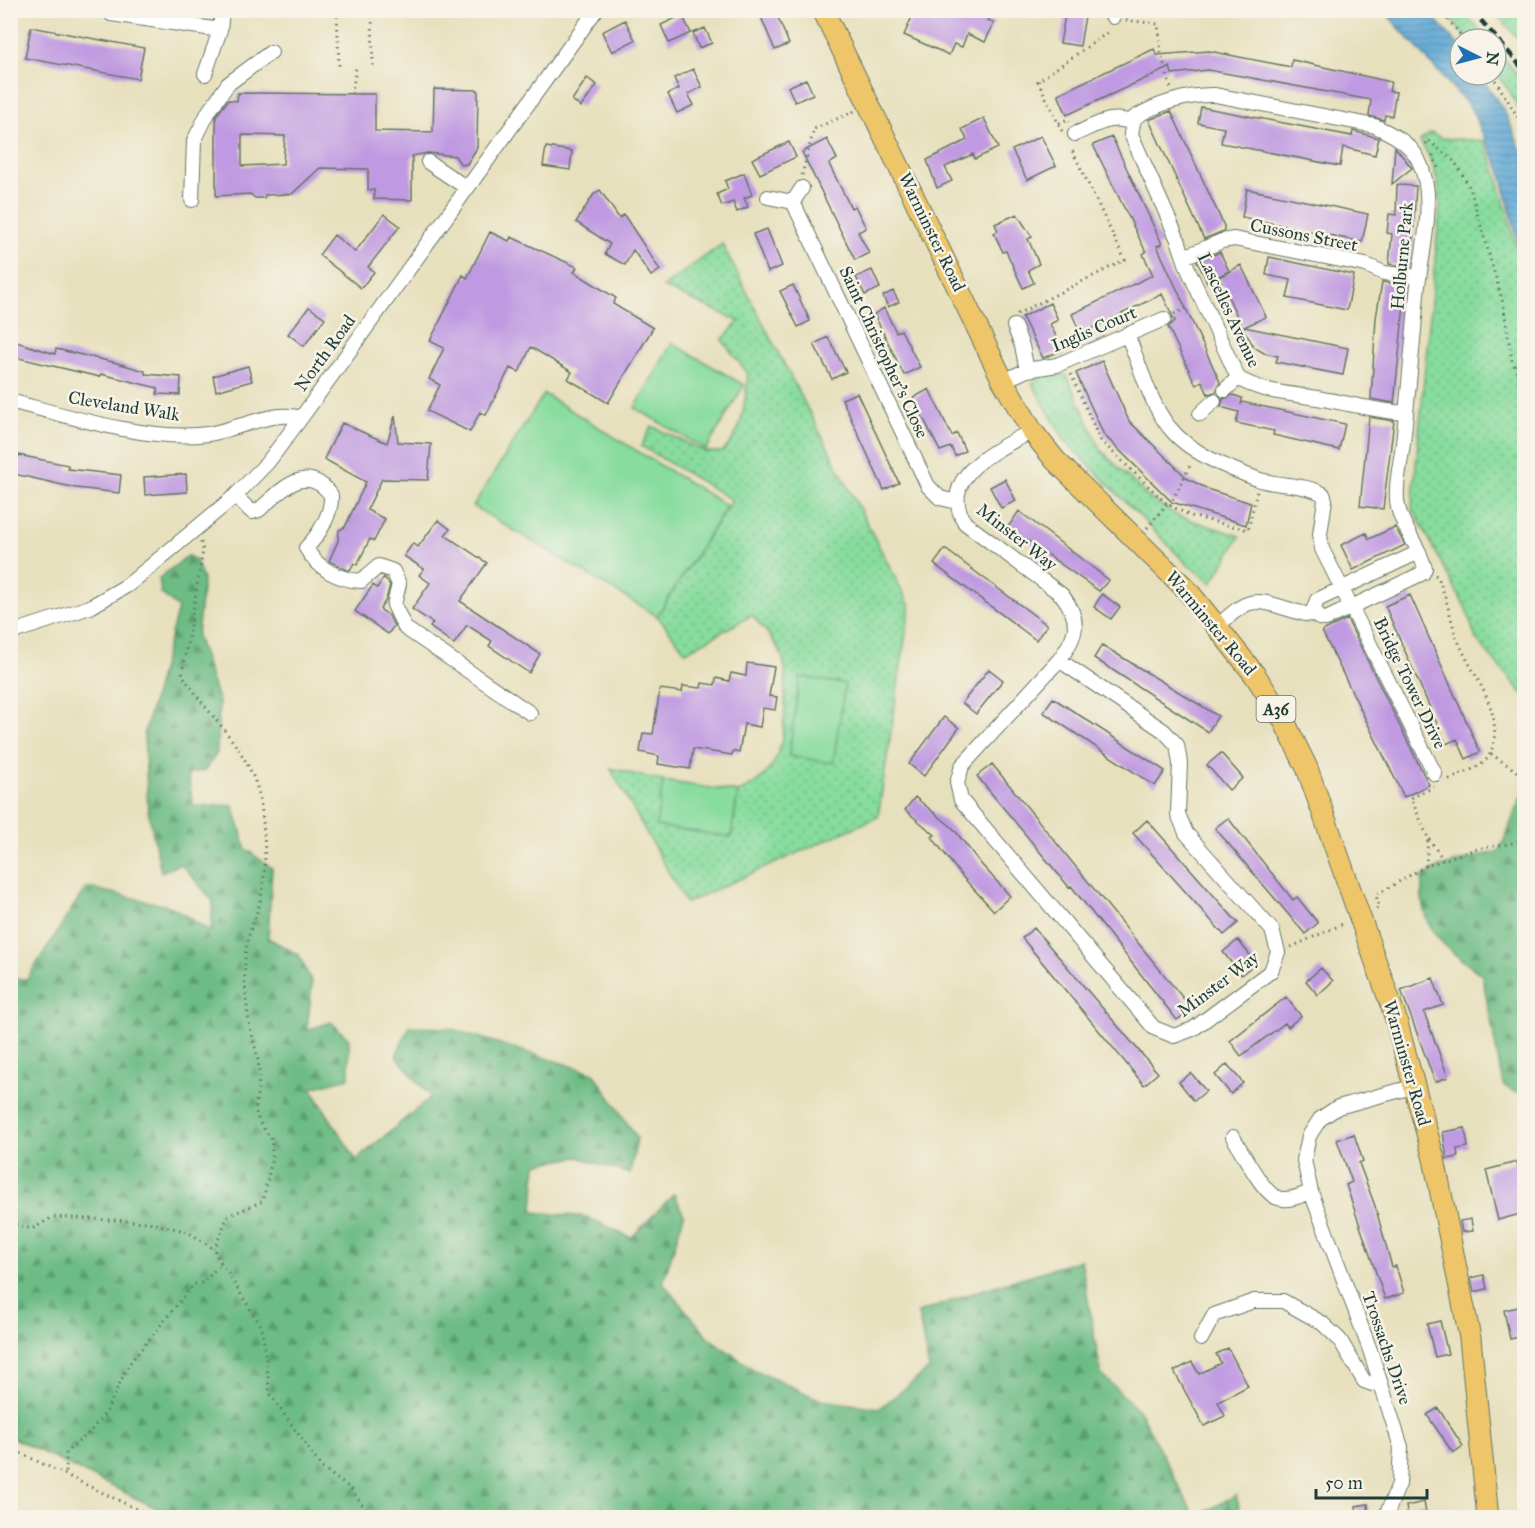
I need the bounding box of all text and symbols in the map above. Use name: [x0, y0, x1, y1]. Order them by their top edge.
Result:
north arrow: [1448, 27, 1508, 87]
text: N: [1482, 51, 1503, 67]
street label: Warminster Road: [894, 169, 970, 295]
street label: Holburne Park: [1386, 201, 1418, 311]
street label: Cussons Street: [1248, 214, 1360, 256]
street label: Lascelles Avenue: [1193, 249, 1265, 371]
street label: Saint Christopher's Close: [834, 262, 934, 442]
street label: Inglis Court: [1048, 301, 1141, 358]
street label: North Road: [290, 310, 360, 396]
street label: Cleveland Walk: [67, 386, 182, 426]
street label: Minster Way: [972, 499, 1062, 576]
street label: Warminster Road: [1161, 566, 1261, 680]
street label: Bridge Tower Drive: [1368, 614, 1451, 753]
road number: A36: [1256, 696, 1296, 722]
street label: Minster Way: [1173, 946, 1264, 1022]
street label: Warminster Road: [1379, 998, 1435, 1128]
street label: Trossachs Drive: [1357, 1289, 1417, 1407]
scale bar: [1316, 1462, 1427, 1500]
text: 50 m: [1325, 1472, 1363, 1494]

